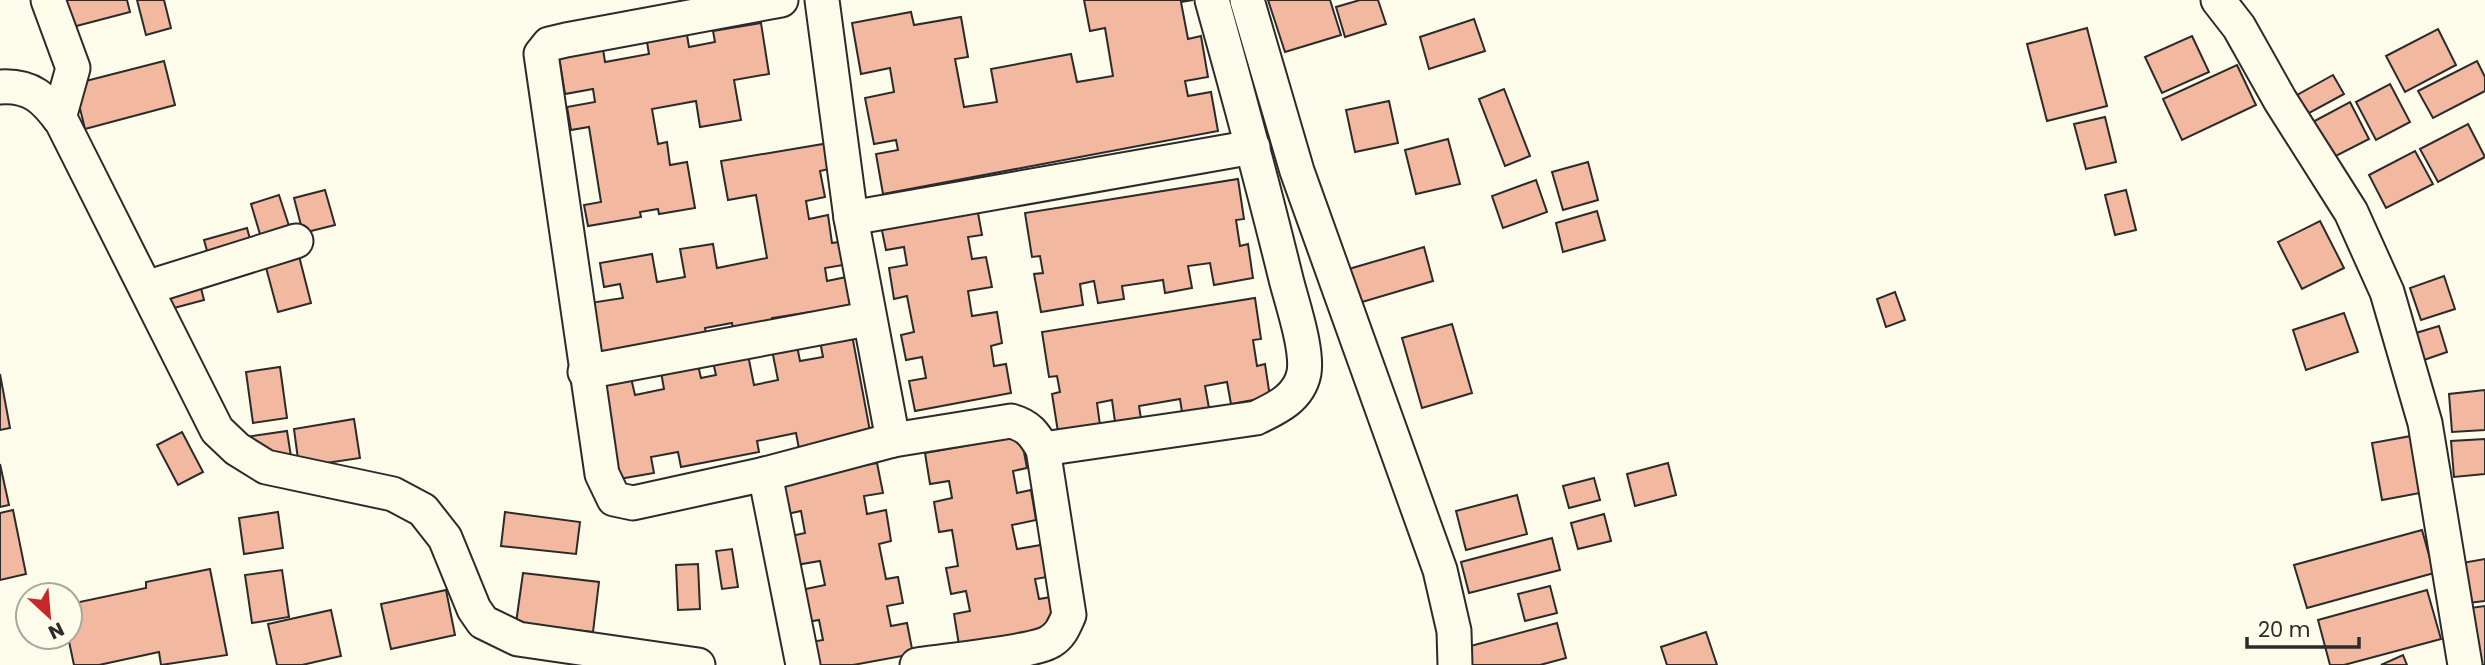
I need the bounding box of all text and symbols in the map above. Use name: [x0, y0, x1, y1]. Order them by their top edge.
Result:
north arrow: [14, 581, 84, 651]
scale bar: [2247, 606, 2359, 650]
text: 20 m: [2258, 615, 2311, 644]
text: N: [44, 616, 69, 646]

